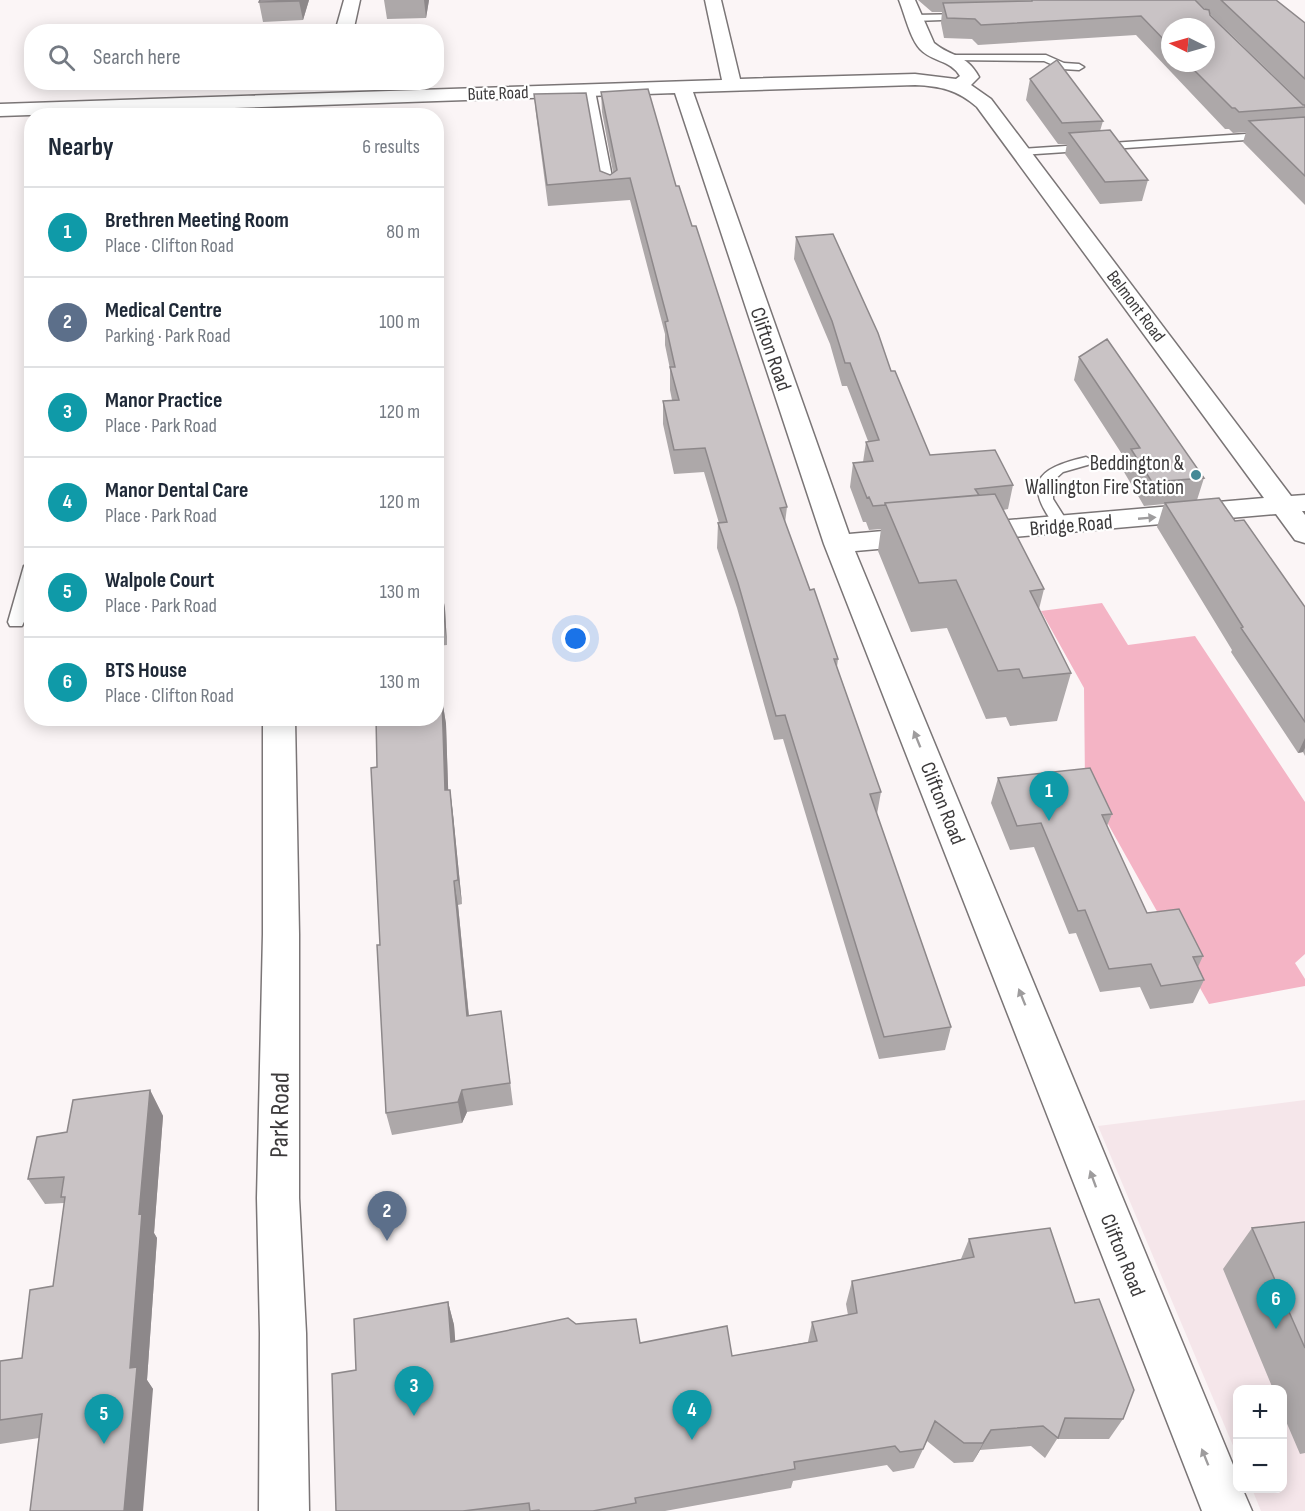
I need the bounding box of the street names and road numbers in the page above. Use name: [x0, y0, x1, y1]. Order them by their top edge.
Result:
street label: Bute Road: [467, 82, 529, 105]
street label: Belmont Road: [1102, 267, 1169, 346]
street label: Clifton Road: [745, 304, 796, 394]
street label: Bridge Road: [1029, 509, 1114, 542]
street label: Clifton Road: [915, 758, 970, 848]
street label: Park Road: [264, 1072, 297, 1158]
street label: Clifton Road: [1095, 1210, 1150, 1300]

